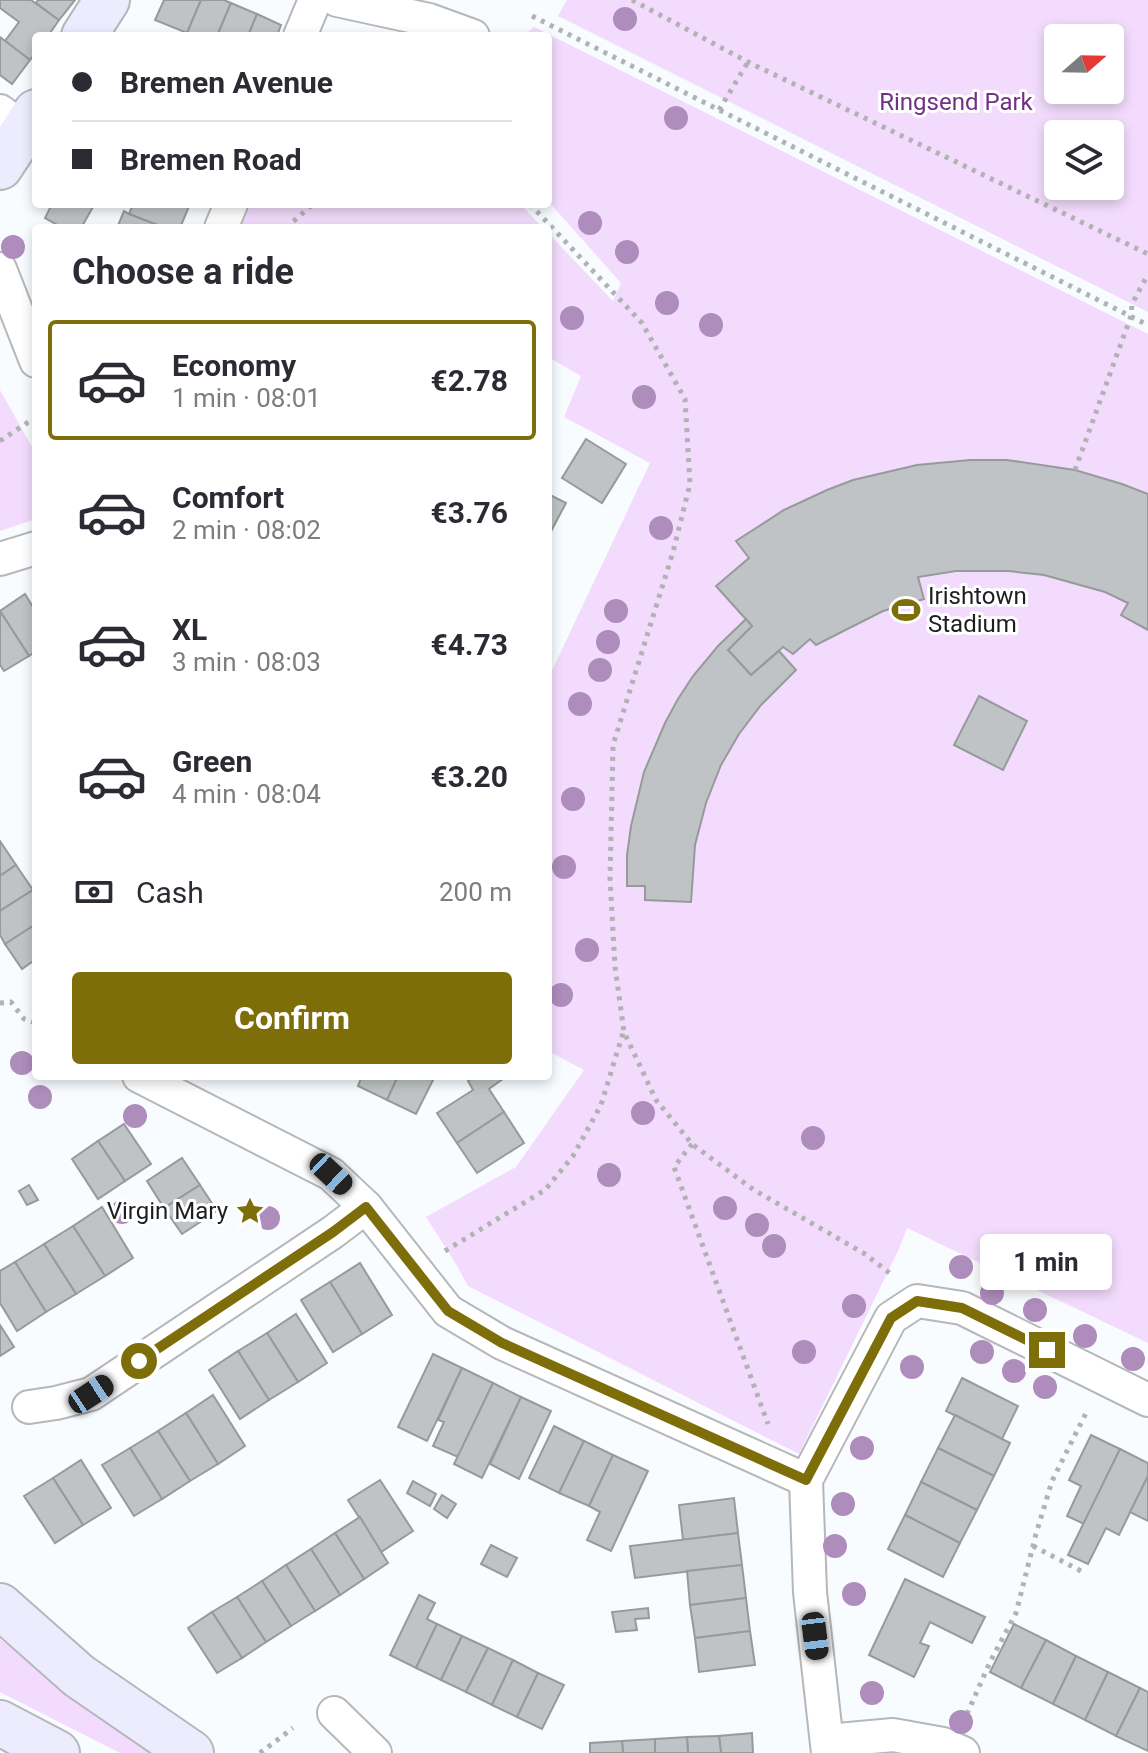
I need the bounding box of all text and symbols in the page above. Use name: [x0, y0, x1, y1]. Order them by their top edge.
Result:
north arrow: [1044, 24, 1124, 104]
map controls: [1044, 24, 1124, 200]
text: Bremen Avenue: [120, 65, 333, 100]
park label: Ringsend Park: [879, 88, 1034, 116]
button: layers: [1044, 120, 1124, 200]
text: Bremen Road: [120, 142, 302, 177]
text: Choose a ride: [72, 251, 294, 293]
icon: car: [76, 344, 148, 416]
text: Economy: [172, 348, 296, 383]
text: €2.78: [430, 363, 508, 398]
text: 1 min · 08:01: [172, 383, 321, 413]
icon: car: [76, 476, 148, 548]
text: Comfort: [172, 480, 284, 515]
text: €3.76: [430, 495, 508, 530]
text: 2 min · 08:02: [172, 515, 321, 545]
place label: Irishtown Stadium: [928, 582, 1027, 638]
sports icon: Irishtown Stadium: [891, 595, 921, 625]
icon: car: [76, 608, 148, 680]
text: XL: [172, 612, 207, 647]
text: €4.73: [430, 627, 508, 662]
text: 3 min · 08:03: [172, 647, 321, 677]
icon: car: [76, 740, 148, 812]
text: Green: [172, 744, 252, 779]
text: €3.20: [430, 759, 508, 794]
text: 4 min · 08:04: [172, 779, 321, 809]
icon: cash: [72, 870, 116, 914]
text: Cash: [136, 875, 204, 910]
text: 200 m: [439, 877, 512, 907]
button: Confirm: [72, 972, 512, 1064]
car: [305, 1149, 357, 1199]
place icon: Virgin Mary: [235, 1196, 265, 1226]
place label: Virgin Mary: [107, 1197, 229, 1225]
callout: 1 min: [981, 1234, 1113, 1290]
text: 1 min: [1013, 1247, 1079, 1277]
route end: [1029, 1332, 1065, 1368]
route start: [121, 1343, 157, 1379]
car: [64, 1371, 118, 1417]
car: [800, 1611, 830, 1661]

